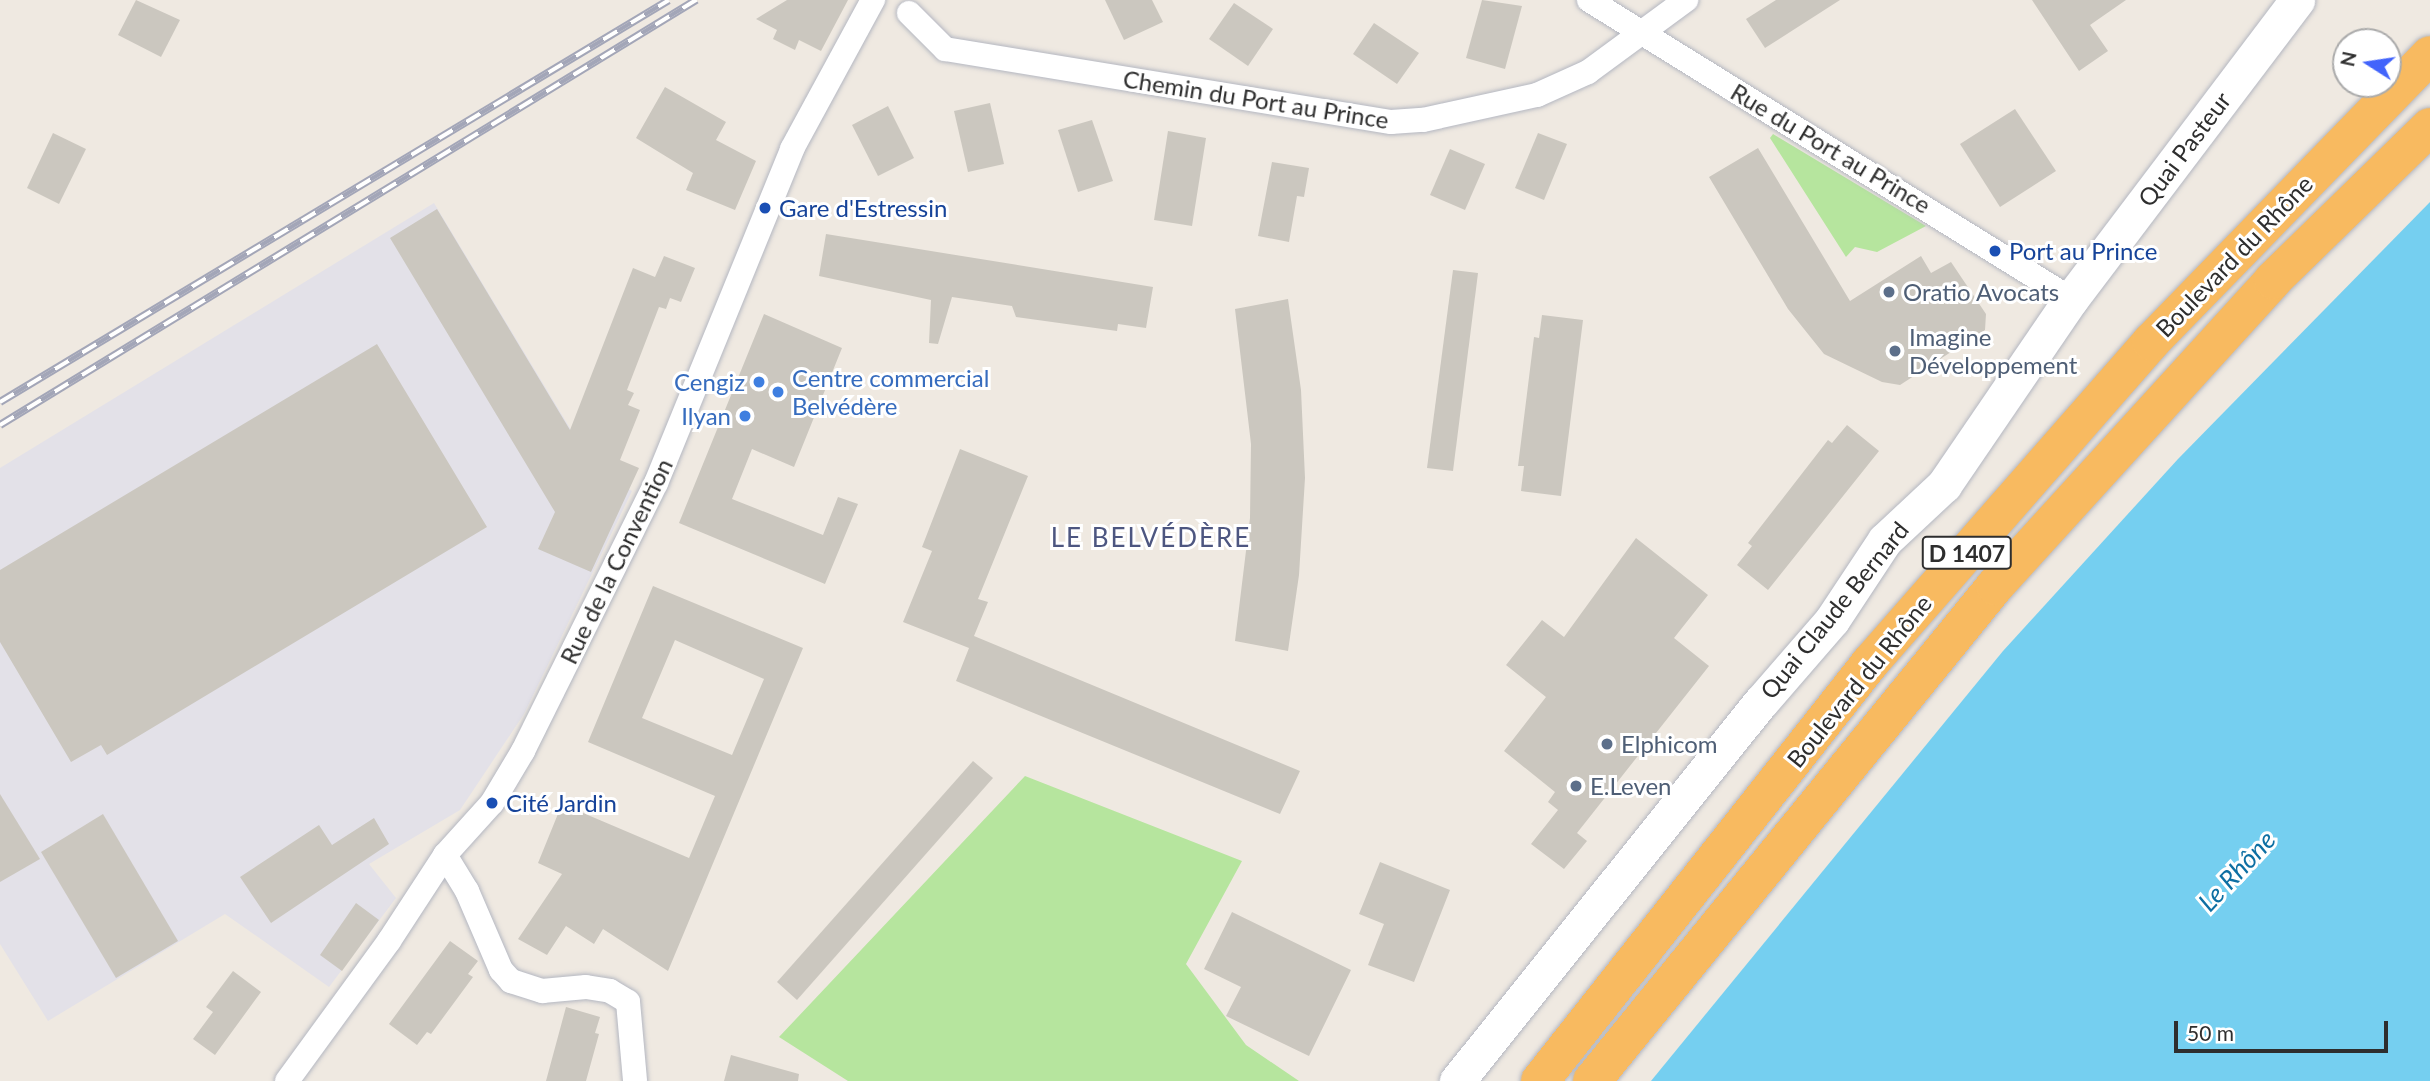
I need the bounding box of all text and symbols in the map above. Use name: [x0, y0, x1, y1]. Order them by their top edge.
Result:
north arrow: [2332, 28, 2402, 98]
text: N: [2335, 49, 2361, 69]
street label: Chemin du Port au Prince: [1121, 64, 1391, 134]
street label: Rue du Port au Prince: [1726, 77, 1936, 219]
street label: Quai Pasteur: [2132, 86, 2236, 212]
street label: Boulevard du Rhône: [2150, 169, 2318, 343]
place label: Gare d'Estressin: [779, 194, 947, 222]
marker: Gare d'Estressin: [757, 200, 773, 216]
place label: Port au Prince: [2009, 237, 2157, 265]
marker: Port au Prince: [1987, 243, 2003, 259]
place label: Oratio Avocats: [1903, 278, 2060, 306]
marker: Oratio Avocats: [1881, 284, 1897, 300]
place label: Imagine Développement: [1909, 323, 2077, 379]
marker: Imagine Développement: [1887, 343, 1903, 359]
place label: Centre commercial Belvédère: [792, 364, 989, 420]
place label: Cengiz: [674, 368, 745, 396]
marker: Cengiz: [751, 374, 767, 390]
marker: Centre commercial Belvédère: [770, 384, 786, 400]
place label: Ilyan: [681, 402, 731, 430]
marker: Ilyan: [737, 408, 753, 424]
street label: Rue de la Convention: [554, 454, 678, 668]
street label: Quai Claude Bernard: [1754, 516, 1914, 704]
district label: LE BELVÉDÈRE: [1052, 522, 1250, 554]
road number: D 1407: [1922, 534, 2012, 572]
street label: Boulevard du Rhône: [1781, 589, 1937, 773]
place label: Elphicom: [1621, 730, 1718, 758]
marker: Elphicom: [1599, 736, 1615, 752]
place label: E.Leven: [1590, 772, 1671, 800]
marker: E.Leven: [1568, 778, 1584, 794]
place label: Cité Jardin: [506, 789, 618, 817]
marker: Cité Jardin: [484, 795, 500, 811]
water label: Le Rhône: [2192, 824, 2282, 918]
scale bar: [2178, 1007, 2392, 1052]
text: 50 m: [2187, 1020, 2234, 1045]

